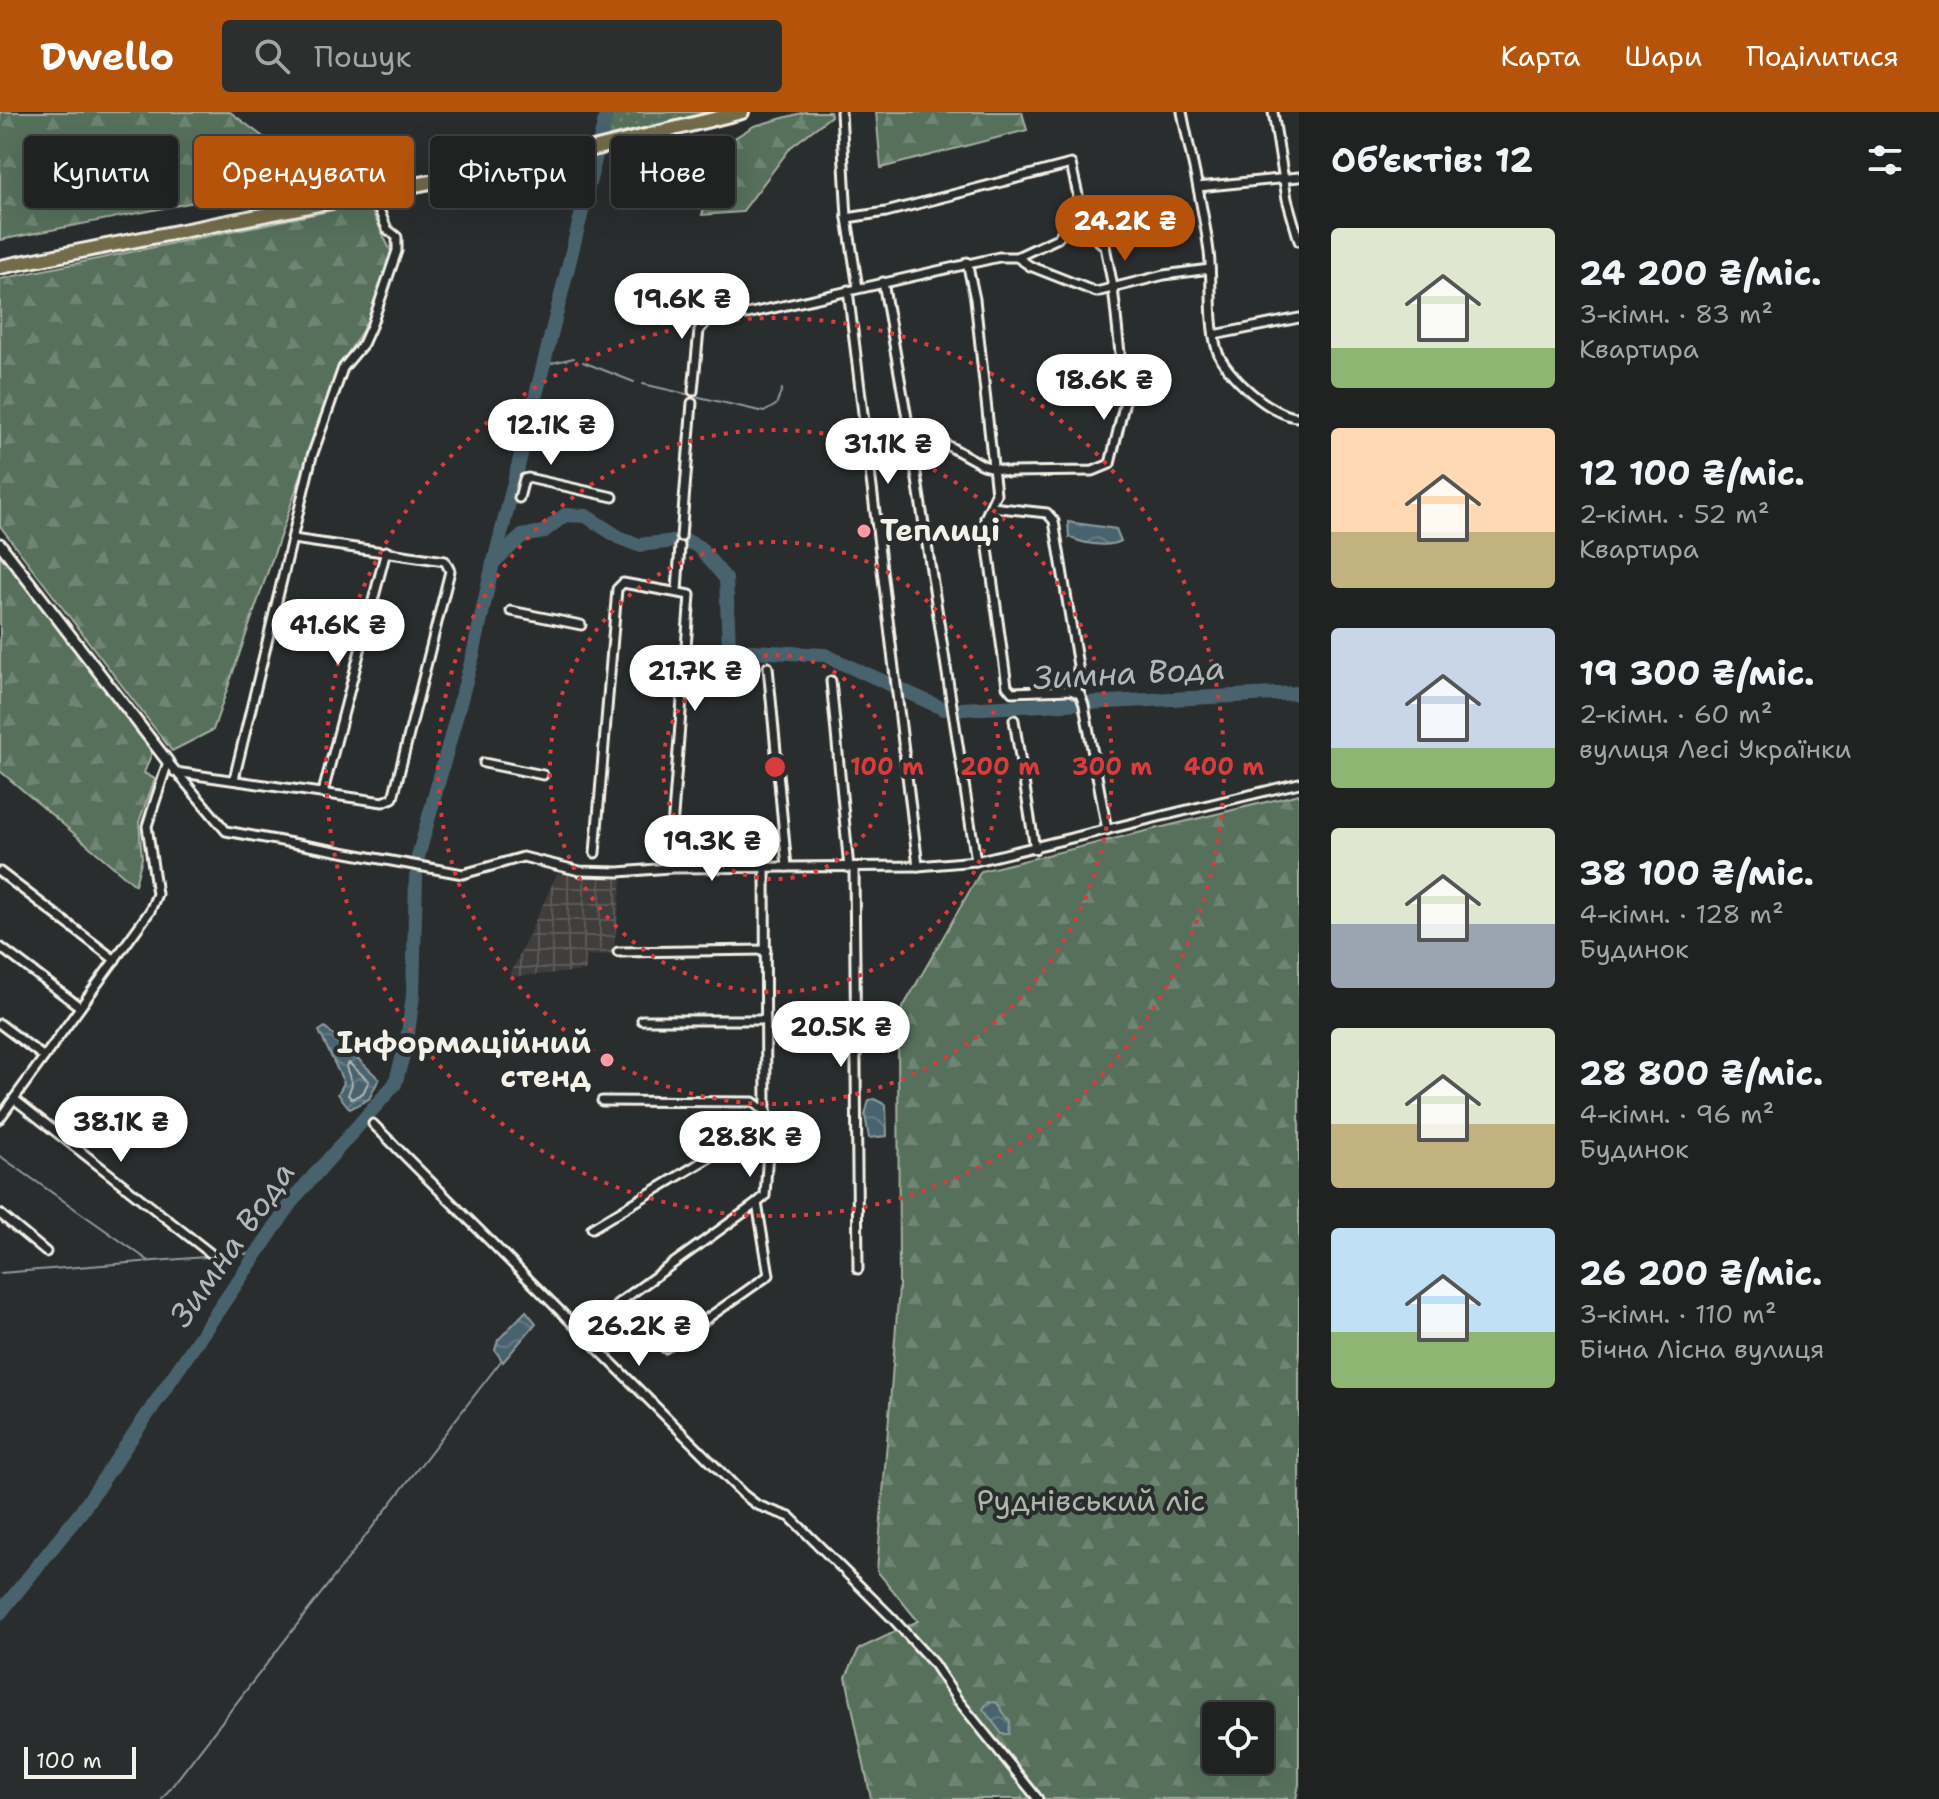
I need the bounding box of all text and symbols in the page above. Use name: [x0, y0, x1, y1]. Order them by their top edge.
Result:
search box: [222, 20, 782, 92]
text: Dwello: [40, 31, 174, 82]
icon: search: [250, 34, 294, 78]
text: Пошук: [314, 36, 411, 77]
text: Карта: [1500, 37, 1581, 75]
text: Шари: [1625, 37, 1702, 75]
text: Поділитися: [1746, 37, 1899, 75]
chip: Купити: [24, 136, 178, 208]
chip: Орендувати: [194, 136, 414, 208]
chip: Фільтри: [430, 136, 595, 208]
chip: Нове: [611, 136, 735, 208]
text: Об’єктів: 12: [1331, 137, 1533, 183]
icon: filters: [1863, 138, 1907, 182]
pin: 24.2K ₴: [1051, 195, 1199, 263]
text: 24.2K ₴: [1073, 203, 1177, 238]
text: 24 200 ₴/міс.: [1579, 250, 1822, 296]
icon: home: [1395, 260, 1491, 356]
pin: 19.6K ₴: [608, 273, 756, 341]
text: 19.6K ₴: [633, 281, 731, 316]
text: 3-кімн. · 83 m²: [1579, 296, 1773, 331]
text: Квартира: [1579, 331, 1699, 366]
pin: 18.6K ₴: [1030, 354, 1178, 422]
text: 18.6K ₴: [1055, 362, 1153, 397]
pin: 12.1K ₴: [477, 399, 625, 467]
text: 12.1K ₴: [506, 407, 596, 442]
pin: 31.1K ₴: [814, 418, 962, 486]
text: 31.1K ₴: [844, 426, 932, 461]
text: 12 100 ₴/міс.: [1579, 450, 1805, 496]
icon: home: [1395, 460, 1491, 556]
text: 2-кімн. · 52 m²: [1579, 496, 1770, 531]
place label: Теплиці: [880, 510, 1000, 551]
marker: Теплиці: [855, 522, 873, 540]
text: Квартира: [1579, 531, 1699, 566]
pin: 41.6K ₴: [264, 599, 412, 667]
text: 41.6K ₴: [290, 607, 386, 642]
pin: 21.7K ₴: [621, 645, 769, 713]
water label: Зимна Вода: [1032, 646, 1226, 699]
text: 19 300 ₴/міс.: [1579, 650, 1815, 696]
text: 21.7K ₴: [648, 653, 742, 688]
icon: home: [1395, 660, 1491, 756]
text: 2-кімн. · 60 m²: [1579, 696, 1773, 731]
text: вулиця Лесі Українки: [1579, 731, 1852, 766]
text: 100 m: [850, 751, 924, 783]
text: 200 m: [960, 751, 1040, 783]
text: 300 m: [1072, 751, 1152, 783]
text: 400 m: [1184, 751, 1264, 783]
centre of rings: [761, 753, 789, 781]
pin: 19.3K ₴: [638, 815, 786, 883]
text: 19.3K ₴: [663, 823, 761, 858]
text: 38 100 ₴/міс.: [1579, 850, 1814, 896]
icon: home: [1395, 860, 1491, 956]
text: 4-кімн. · 128 m²: [1579, 896, 1784, 931]
text: Будинок: [1579, 931, 1689, 966]
pin: 20.5K ₴: [767, 1001, 915, 1069]
text: 20.5K ₴: [790, 1009, 892, 1044]
place label: Інформаційний стенд: [337, 1022, 591, 1097]
text: 28 800 ₴/міс.: [1579, 1050, 1823, 1096]
marker: Інформаційний стенд: [598, 1051, 616, 1069]
icon: home: [1395, 1060, 1491, 1156]
pin: 38.1K ₴: [47, 1096, 195, 1164]
text: 4-кімн. · 96 m²: [1579, 1096, 1775, 1131]
text: 38.1K ₴: [73, 1104, 169, 1139]
pin: 28.8K ₴: [676, 1111, 824, 1179]
text: 28.8K ₴: [697, 1119, 803, 1154]
text: Будинок: [1579, 1131, 1689, 1166]
water label: Зимна Вода: [159, 1153, 304, 1335]
text: 26 200 ₴/міс.: [1579, 1250, 1822, 1296]
icon: home: [1395, 1260, 1491, 1356]
text: 3-кімн. · 110 m²: [1579, 1296, 1777, 1331]
pin: 26.2K ₴: [565, 1300, 713, 1368]
text: 26.2K ₴: [586, 1308, 692, 1343]
text: Бічна Лісна вулиця: [1579, 1331, 1825, 1366]
park label: Руднівський ліс: [977, 1480, 1205, 1521]
map controls: [1202, 1702, 1274, 1774]
button: locate: [1202, 1702, 1274, 1774]
scale bar: [24, 1743, 136, 1779]
text: 100 m: [36, 1746, 102, 1775]

